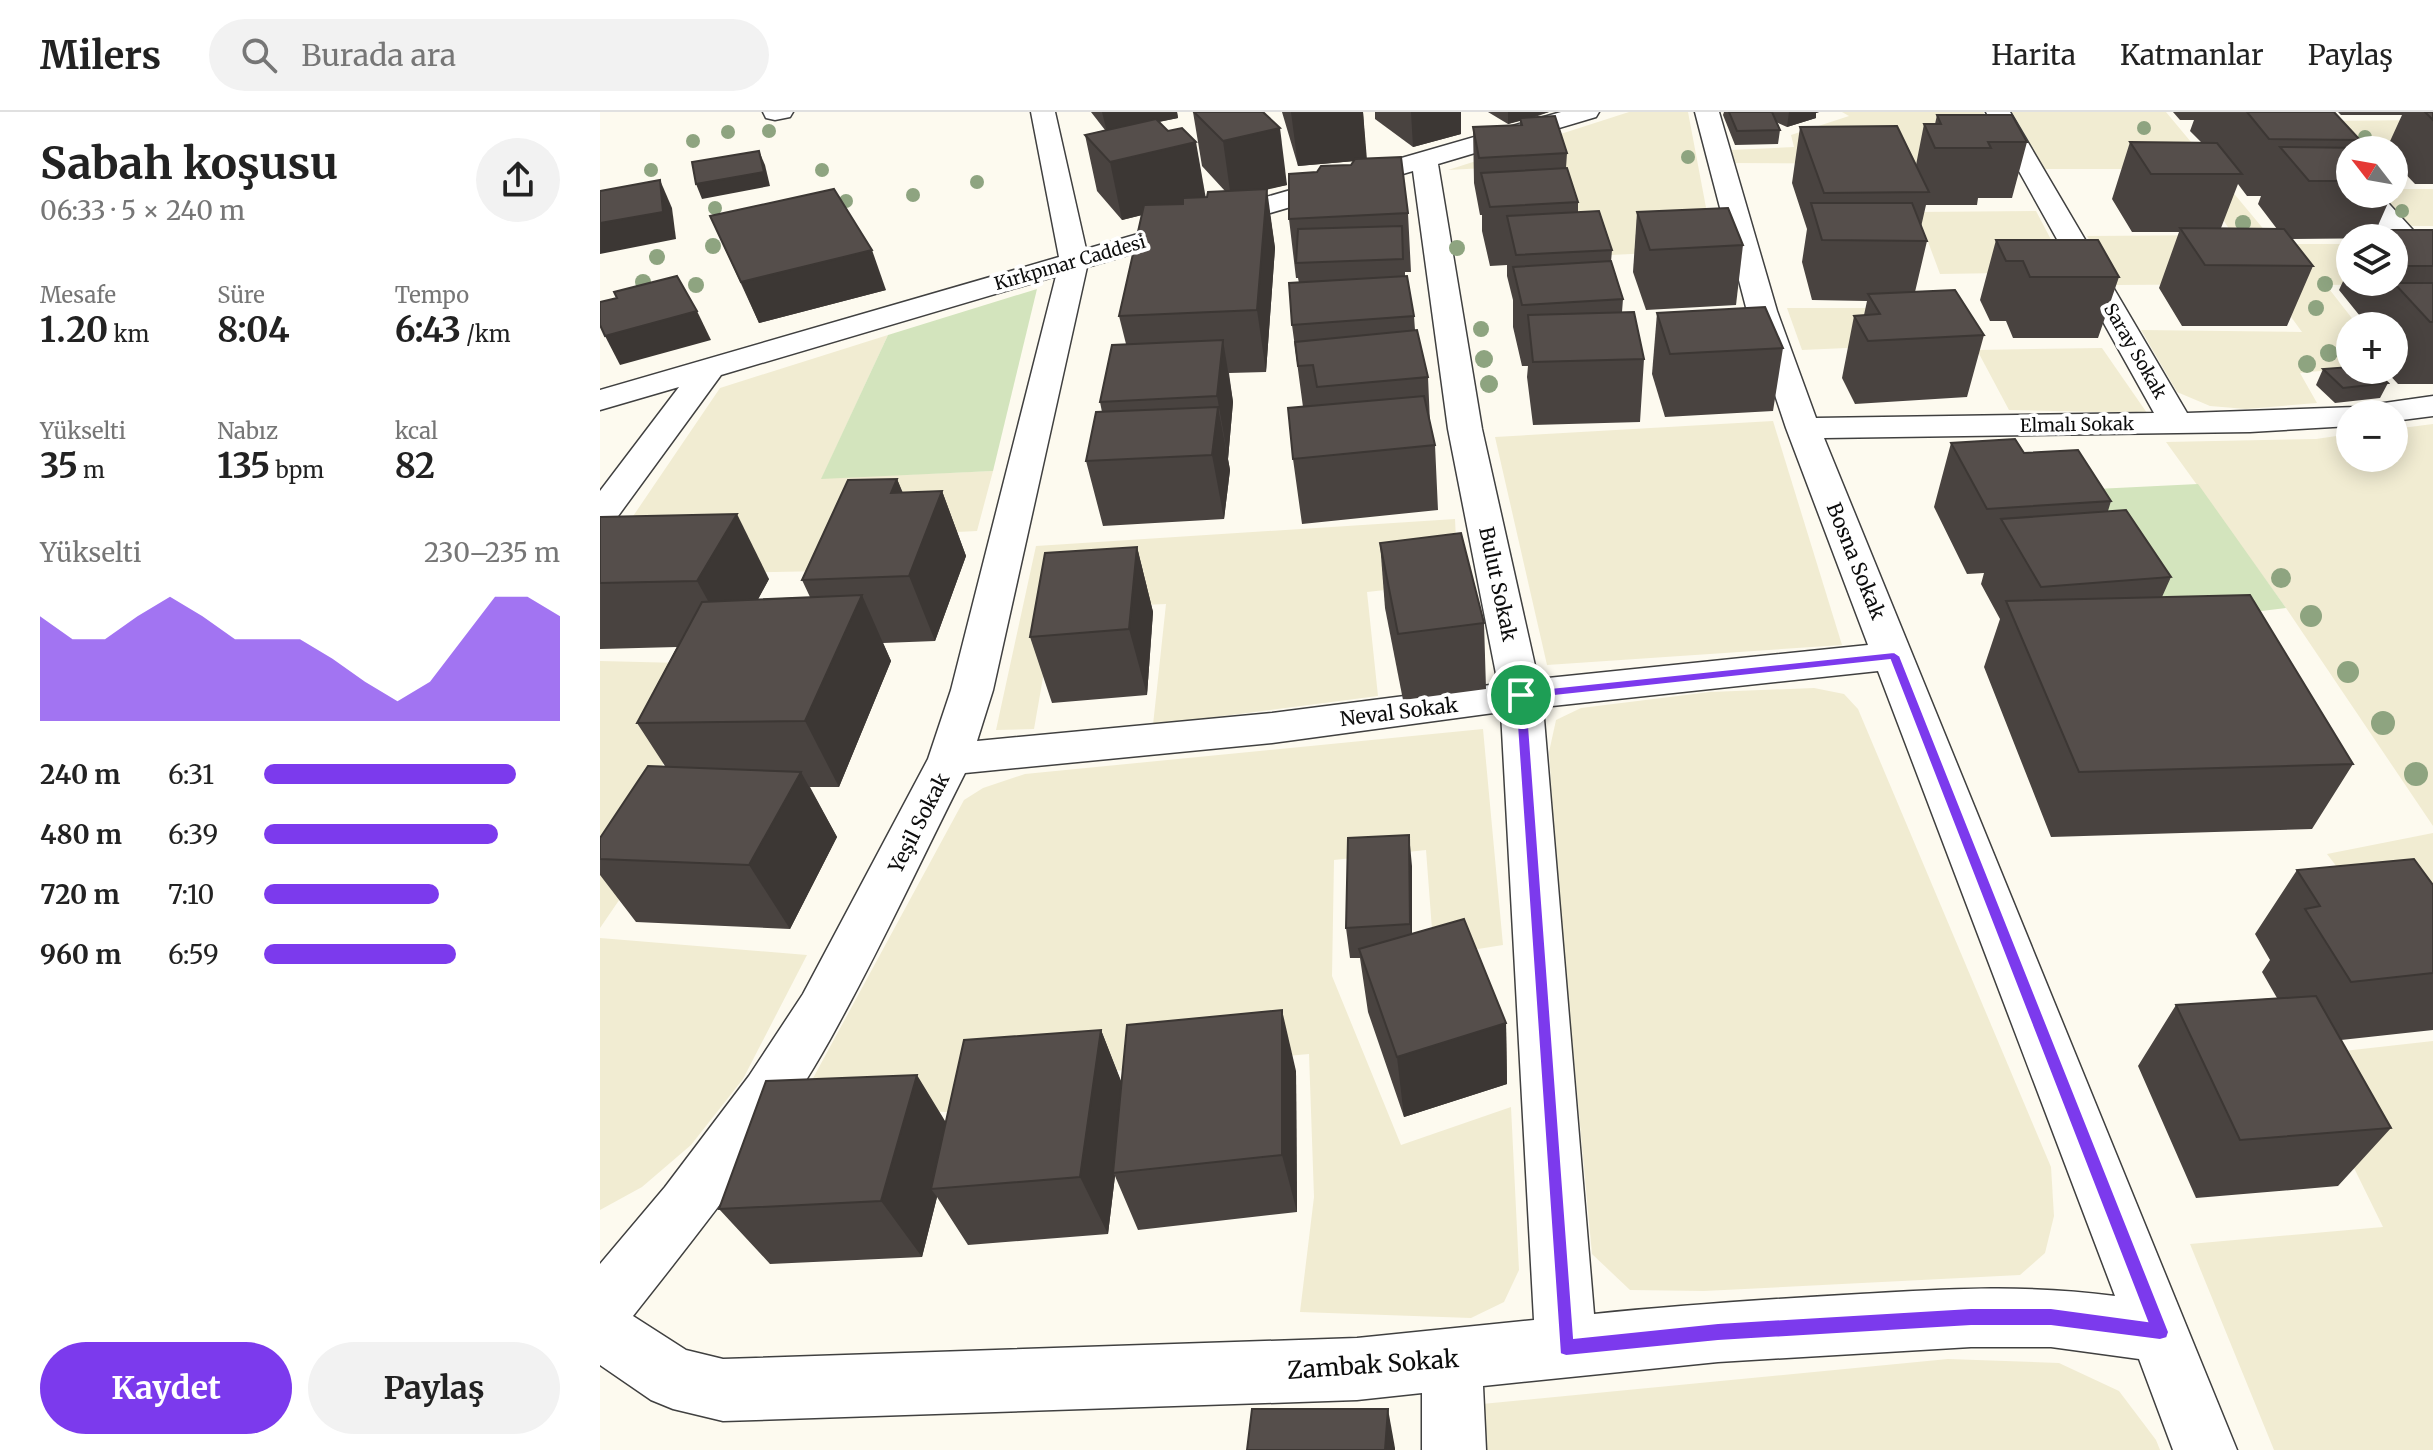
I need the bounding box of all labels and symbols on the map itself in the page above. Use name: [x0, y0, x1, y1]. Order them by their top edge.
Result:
north arrow: [2336, 136, 2408, 208]
street label: Kırkpınar Caddesi: [992, 230, 1148, 295]
street label: Saray Sokak: [2099, 299, 2172, 403]
street label: Elmalı Sokak: [2020, 412, 2135, 437]
street label: Bosna Sokak: [1822, 499, 1891, 623]
street label: Bulut Sokak: [1474, 524, 1523, 644]
pin: [1487, 661, 1555, 729]
street label: Neval Sokak: [1339, 692, 1460, 731]
street label: Yeşil Sokak: [882, 768, 955, 878]
street label: Zambak Sokak: [1286, 1343, 1461, 1386]

